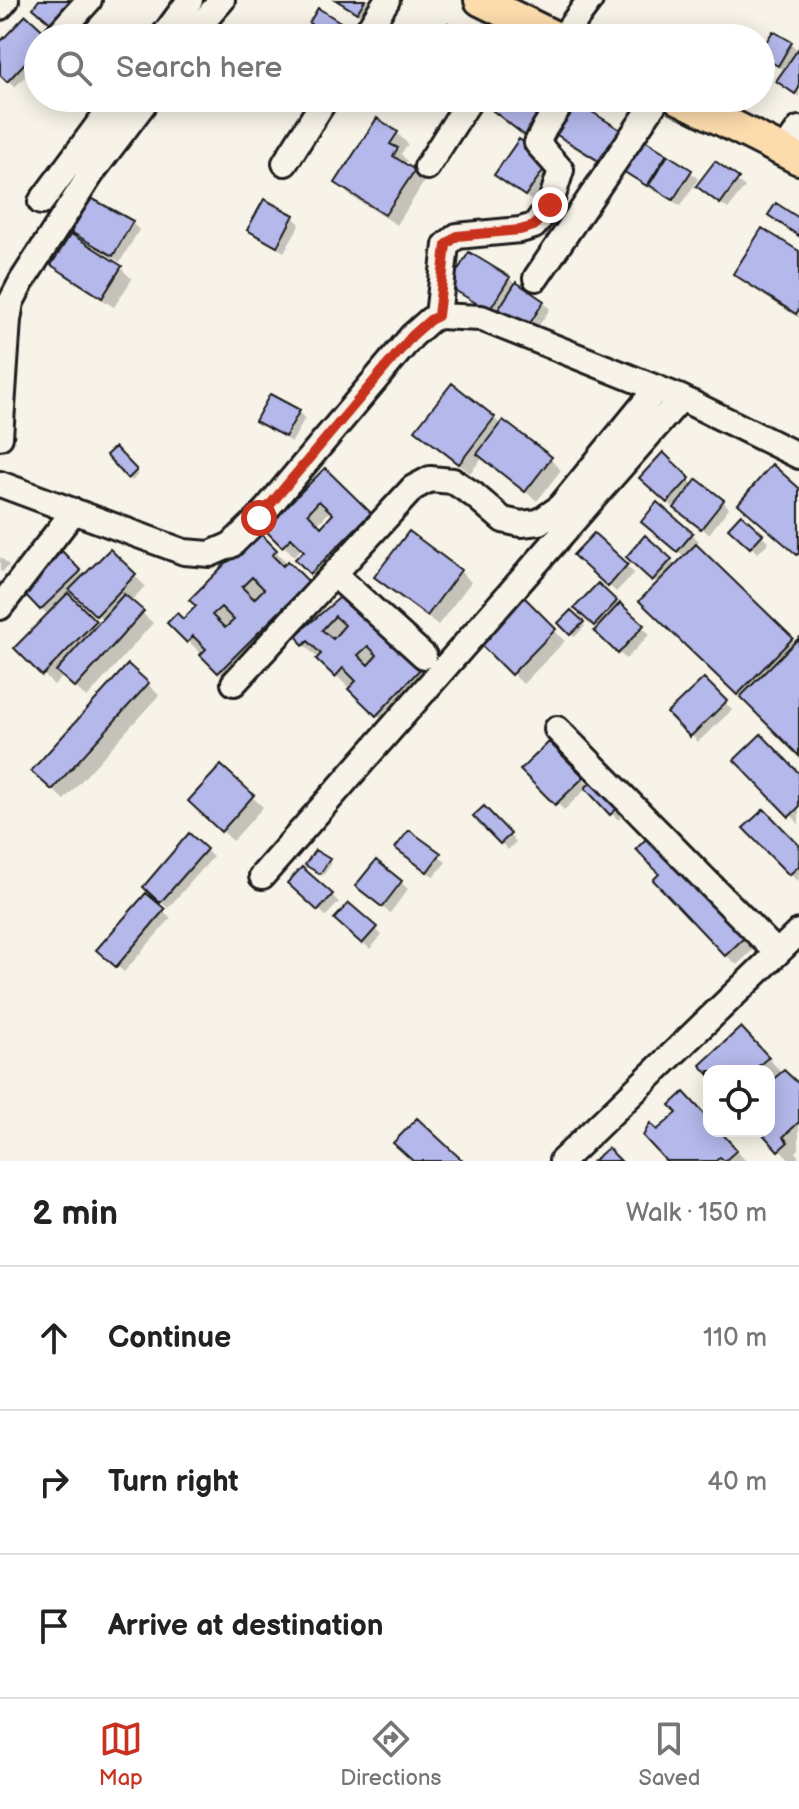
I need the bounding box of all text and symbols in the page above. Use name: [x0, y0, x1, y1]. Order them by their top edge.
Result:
search box: [24, 24, 775, 112]
icon: search: [52, 46, 96, 90]
text: Search here: [116, 50, 282, 86]
route end: [532, 187, 568, 223]
route start: [241, 500, 277, 536]
map controls: [703, 1065, 775, 1137]
button: locate: [703, 1065, 775, 1137]
text: 2 min: [32, 1193, 118, 1234]
text: Walk · 150 m: [626, 1198, 767, 1229]
icon: ahead: [32, 1316, 76, 1360]
text: Continue: [108, 1320, 231, 1356]
text: 110 m: [703, 1323, 767, 1354]
icon: right: [32, 1460, 76, 1504]
text: Turn right: [108, 1464, 239, 1500]
text: 40 m: [707, 1467, 767, 1498]
icon: arrive: [32, 1604, 76, 1648]
text: Arrive at destination: [108, 1608, 384, 1644]
tab: Map: [99, 1717, 143, 1792]
tab: Directions: [340, 1717, 441, 1792]
tab: Saved: [639, 1717, 700, 1792]

